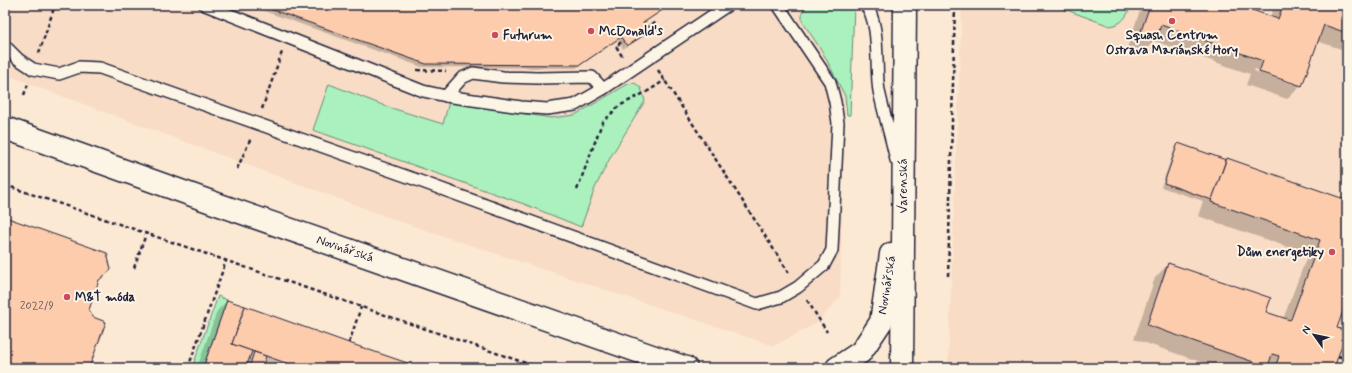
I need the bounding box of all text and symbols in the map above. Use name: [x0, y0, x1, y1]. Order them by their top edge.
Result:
marker: Squash Centrum Ostrava Mariánské Hory: [1167, 16, 1177, 26]
place label: McDonald's: [599, 23, 663, 40]
marker: McDonald's: [586, 26, 596, 36]
place label: Futurum: [503, 27, 553, 44]
place label: Squash Centrum Ostrava Mariánské Hory: [1106, 27, 1238, 59]
marker: Futurum: [490, 30, 500, 40]
street label: Varenská: [895, 158, 912, 214]
street label: Novinářská: [314, 231, 376, 267]
place label: Dům energetiky: [1237, 244, 1324, 262]
marker: Dům energetiky: [1327, 247, 1337, 257]
street label: Novinářská: [874, 254, 900, 316]
place label: M&T móda: [75, 289, 135, 306]
marker: M&T móda: [62, 292, 72, 302]
house number: 2022/9: [20, 299, 54, 313]
north arrow: [1294, 315, 1334, 355]
text: N: [1299, 323, 1314, 337]

